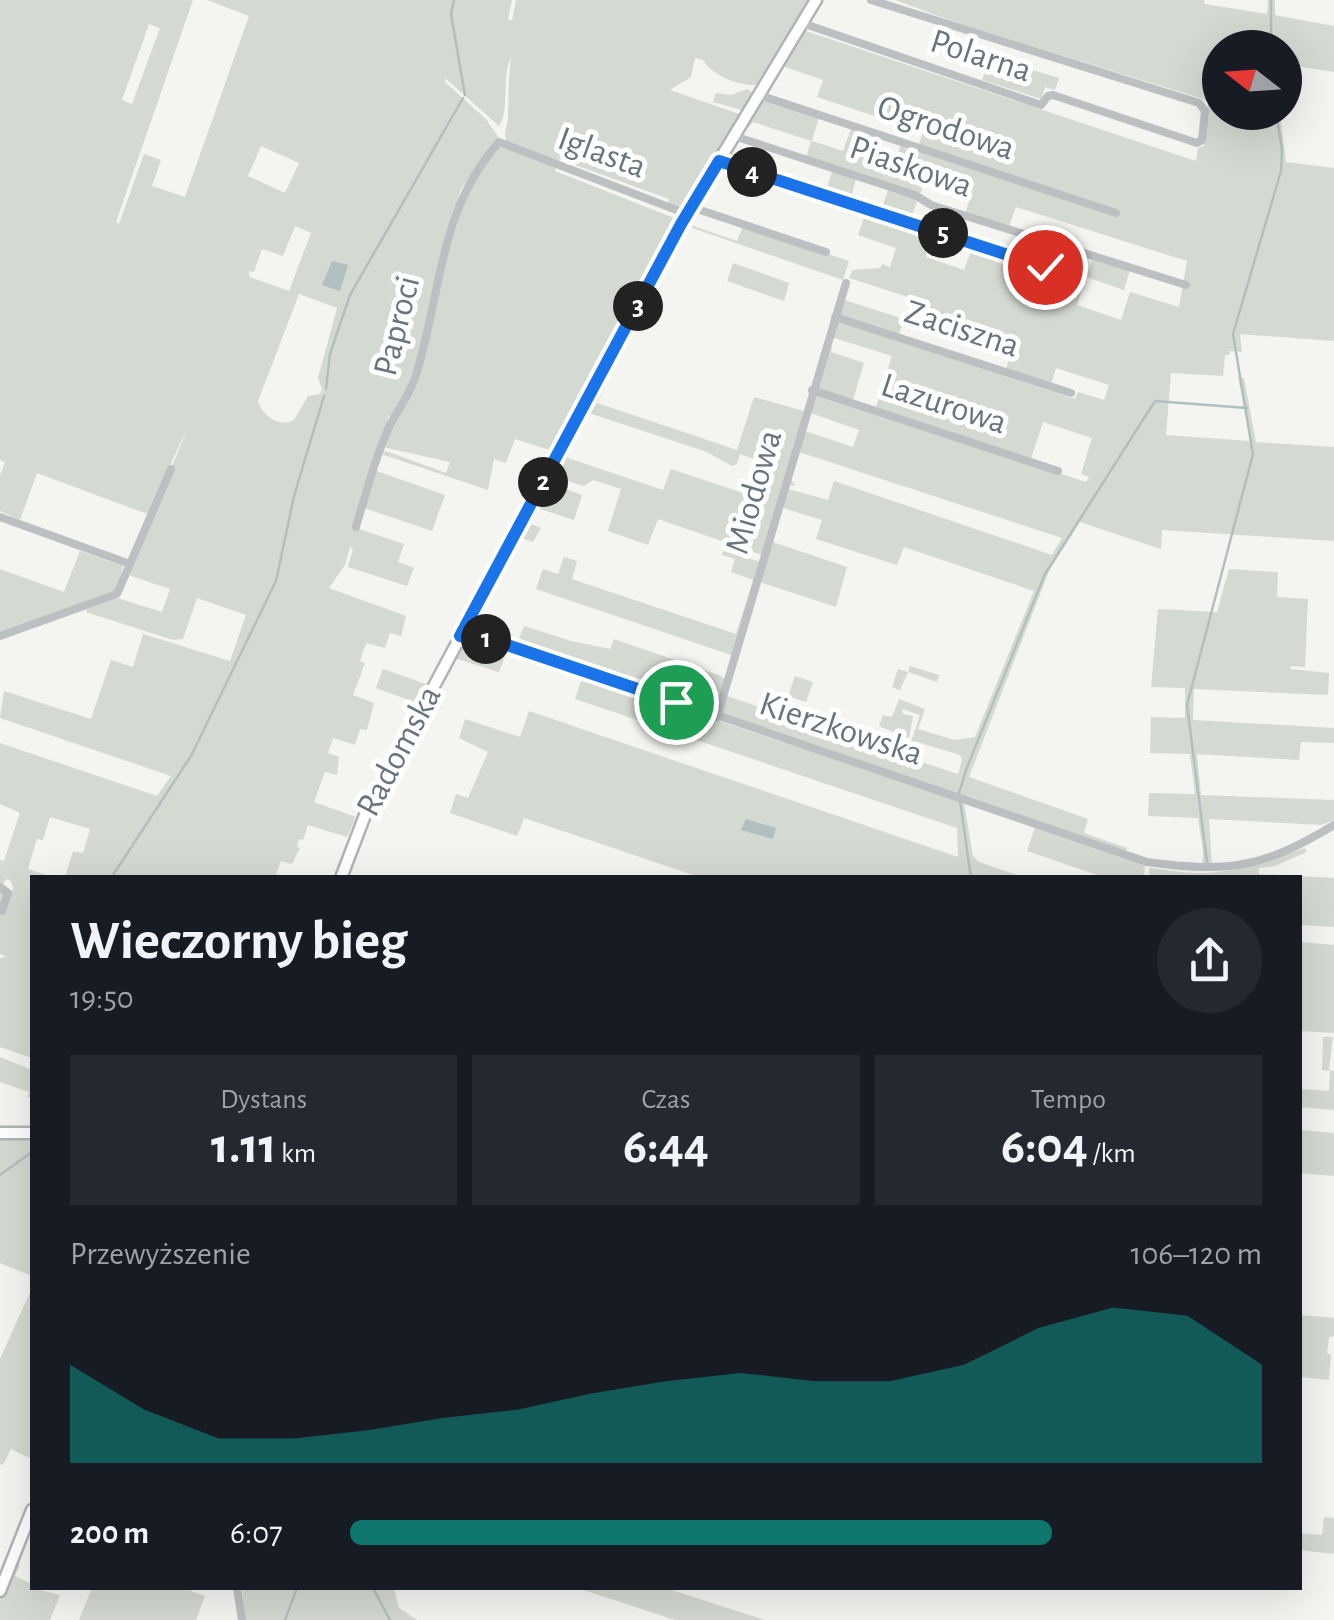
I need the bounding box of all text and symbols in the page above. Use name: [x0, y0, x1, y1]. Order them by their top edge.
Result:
street label: Polarna: [926, 23, 1036, 89]
north arrow: [1202, 30, 1302, 130]
map controls: [1202, 30, 1302, 130]
street label: Ogrodowa: [873, 89, 1019, 167]
street label: Iglasta: [553, 121, 651, 185]
street label: Piaskowa: [845, 130, 977, 204]
pin: 4: [727, 147, 777, 197]
text: 4: [745, 158, 759, 186]
pin: 5: [918, 208, 968, 258]
text: 5: [937, 219, 949, 247]
pin: [1003, 225, 1088, 310]
icon: check: [1018, 240, 1073, 295]
street label: Paproci: [368, 273, 426, 379]
pin: 3: [613, 281, 663, 331]
text: 3: [632, 292, 644, 320]
street label: Zaciszna: [900, 294, 1024, 364]
street label: Lazurowa: [877, 367, 1011, 441]
street label: Miodowa: [720, 426, 788, 558]
pin: 2: [518, 457, 568, 507]
text: 2: [536, 468, 550, 496]
pin: 1: [461, 614, 511, 664]
text: 1: [481, 625, 491, 653]
pin: [634, 660, 719, 745]
icon: arrive: [649, 675, 704, 730]
street label: Radomska: [350, 680, 448, 822]
street label: Kierzkowska: [755, 686, 927, 772]
button: share: [1157, 908, 1262, 1013]
text: Wieczorny bieg: [70, 914, 407, 969]
text: 19:50: [70, 982, 134, 1014]
text: Dystans: [220, 1086, 307, 1114]
text: Czas: [642, 1086, 690, 1114]
text: Tempo: [1031, 1086, 1106, 1114]
text: 1.11: [211, 1122, 276, 1172]
text: 6:44: [623, 1122, 709, 1172]
text: 6:04: [1001, 1122, 1088, 1172]
text: km: [276, 1140, 316, 1168]
text: /km: [1088, 1140, 1136, 1168]
text: Przewyższenie: [70, 1238, 251, 1270]
text: 106–120 m: [1130, 1238, 1262, 1270]
text: 200 m: [70, 1517, 149, 1549]
text: 6:07: [230, 1517, 283, 1549]

